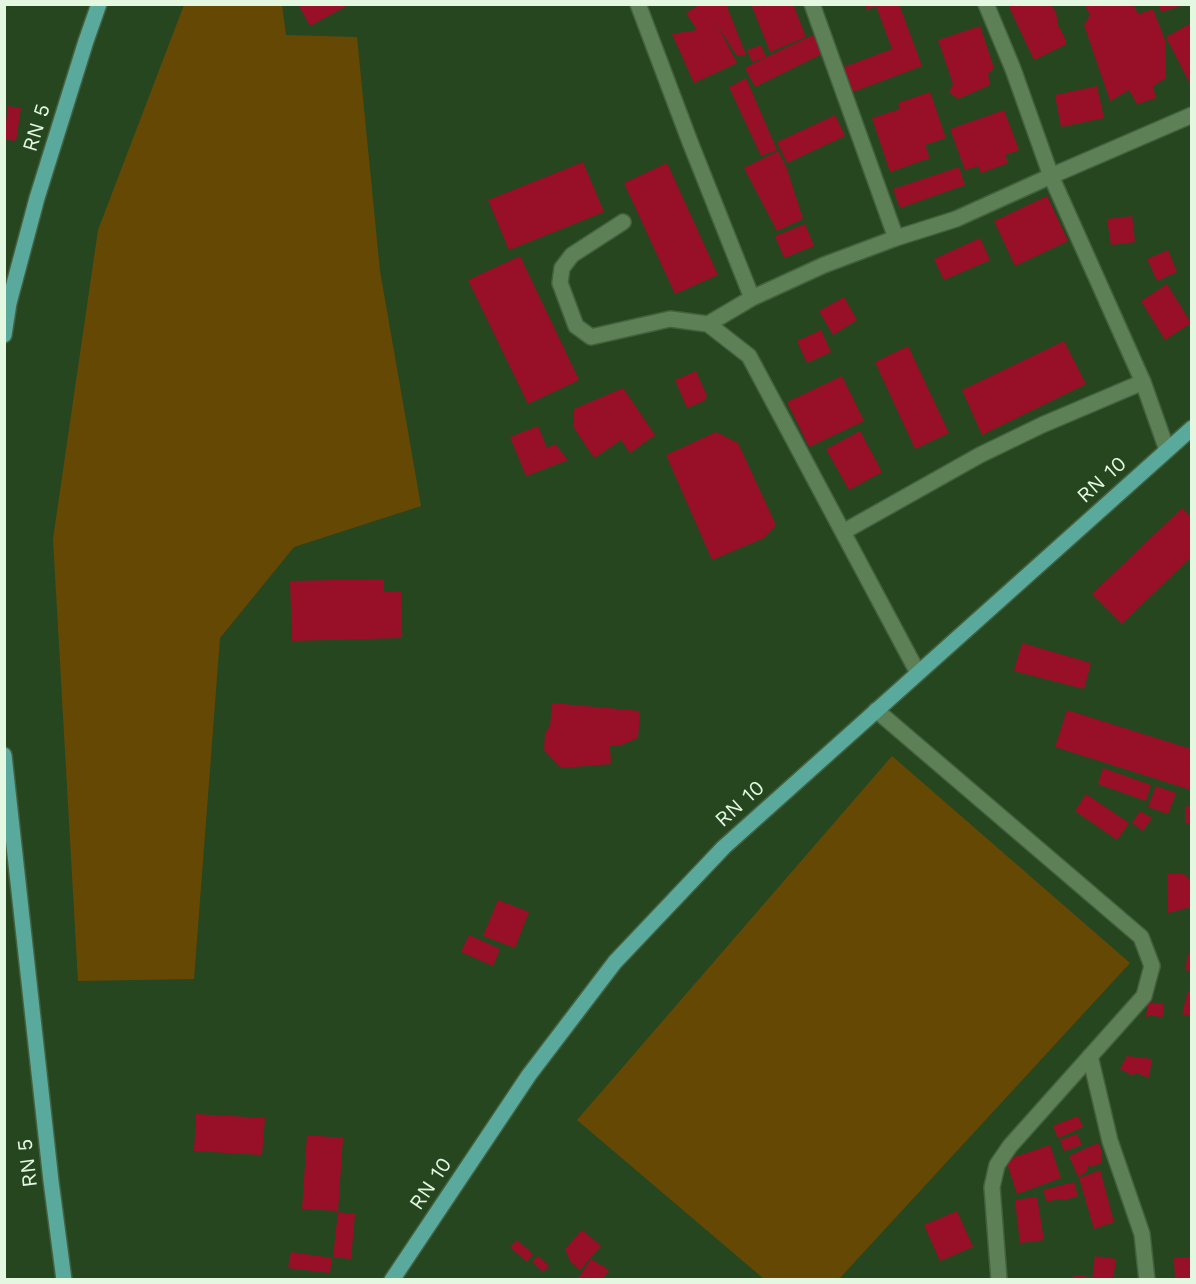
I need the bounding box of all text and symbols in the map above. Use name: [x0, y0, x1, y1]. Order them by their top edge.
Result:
street label: RN 5: [18, 101, 56, 155]
street label: RN 10: [1072, 451, 1132, 509]
street label: RN 10: [710, 775, 770, 833]
street label: RN 5: [13, 1137, 43, 1189]
street label: RN 10: [404, 1153, 458, 1215]

